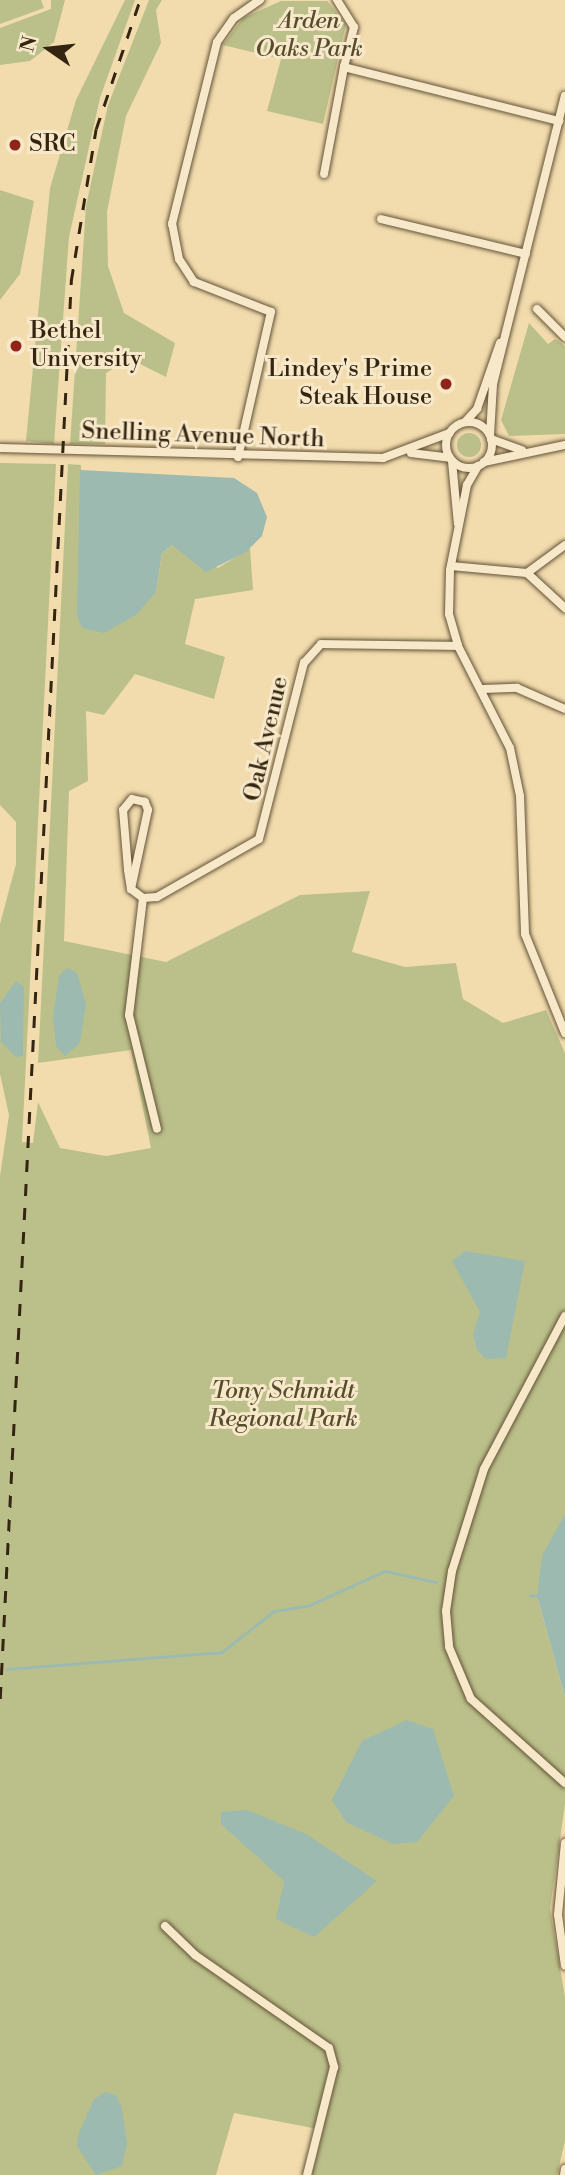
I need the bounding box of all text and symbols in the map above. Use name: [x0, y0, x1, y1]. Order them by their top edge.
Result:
park label: Arden Oaks Park: [255, 8, 363, 64]
north arrow: [14, 14, 84, 84]
text: N: [15, 34, 42, 54]
place label: SRC: [29, 131, 76, 159]
marker: SRC: [7, 137, 23, 153]
place label: Bethel University: [30, 318, 142, 374]
marker: Bethel University: [8, 338, 24, 354]
place label: Lindey's Prime Steak House: [267, 356, 432, 412]
marker: Lindey's Prime Steak House: [438, 376, 454, 392]
street label: Snelling Avenue North: [81, 417, 325, 455]
street label: Oak Avenue: [239, 674, 295, 804]
park label: Tony Schmidt Regional Park: [209, 1378, 357, 1434]

